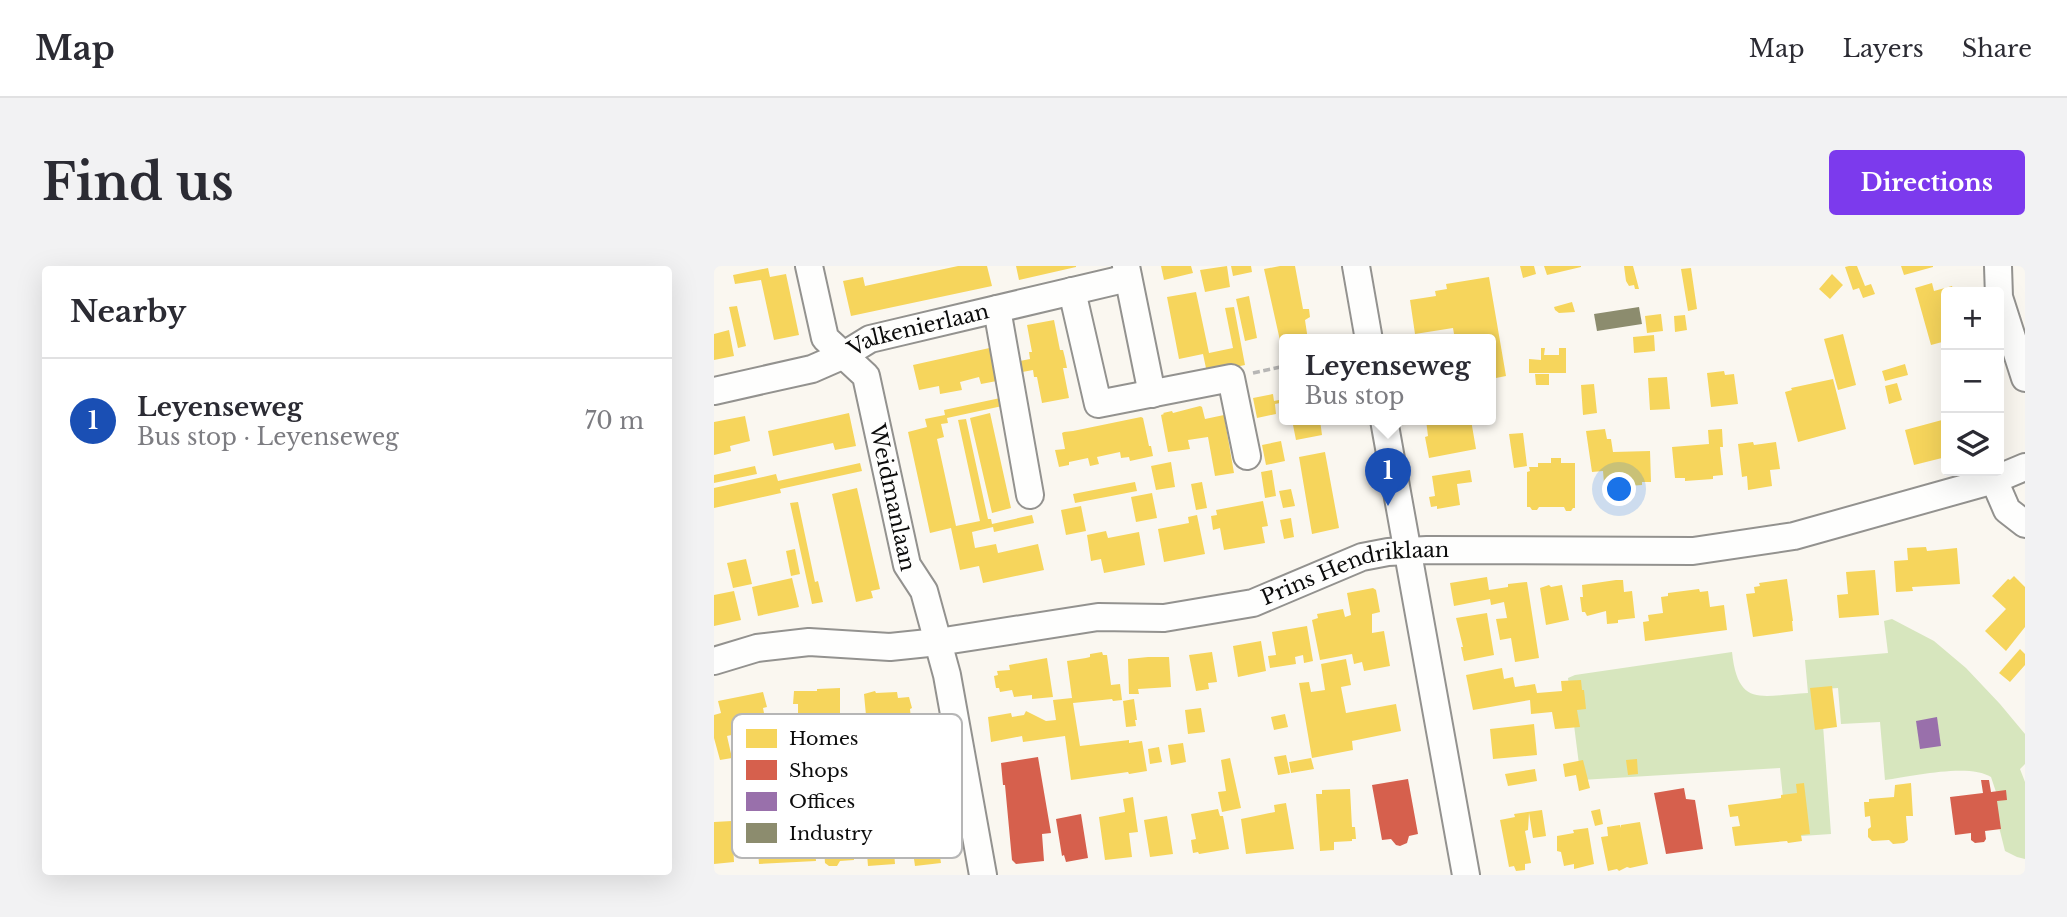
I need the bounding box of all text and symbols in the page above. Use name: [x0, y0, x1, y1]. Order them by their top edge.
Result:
text: Map: [35, 28, 115, 69]
text: Map: [1749, 34, 1805, 63]
text: Layers: [1843, 34, 1924, 63]
text: Share: [1962, 34, 2032, 63]
button: Directions: [1829, 150, 2025, 215]
text: Find us: [42, 152, 234, 213]
map controls: [1941, 287, 2004, 476]
button: +: [1941, 287, 2004, 350]
text: Nearby: [70, 293, 186, 330]
street label: Valkenierlaan: [842, 298, 992, 363]
popup: [1279, 334, 1496, 425]
text: Leyenseweg: [1305, 350, 1470, 382]
button: −: [1941, 350, 2004, 413]
text: Bus stop: [1305, 382, 1404, 410]
text: Leyenseweg: [137, 391, 303, 423]
text: 1: [88, 407, 98, 435]
text: 70 m: [585, 407, 644, 435]
button: layers: [1941, 413, 2004, 476]
street label: Weidmanlaan: [864, 421, 921, 573]
text: Bus stop · Leyenseweg: [137, 423, 399, 451]
pin: 1: [1365, 448, 1411, 506]
your location: [1602, 472, 1636, 506]
street label: Prins Hendriklaan: [1257, 537, 1449, 611]
legend: [732, 714, 962, 858]
text: Homes: [789, 727, 858, 750]
text: Shops: [789, 759, 848, 782]
text: Offices: [789, 790, 855, 813]
text: Industry: [789, 822, 873, 845]

